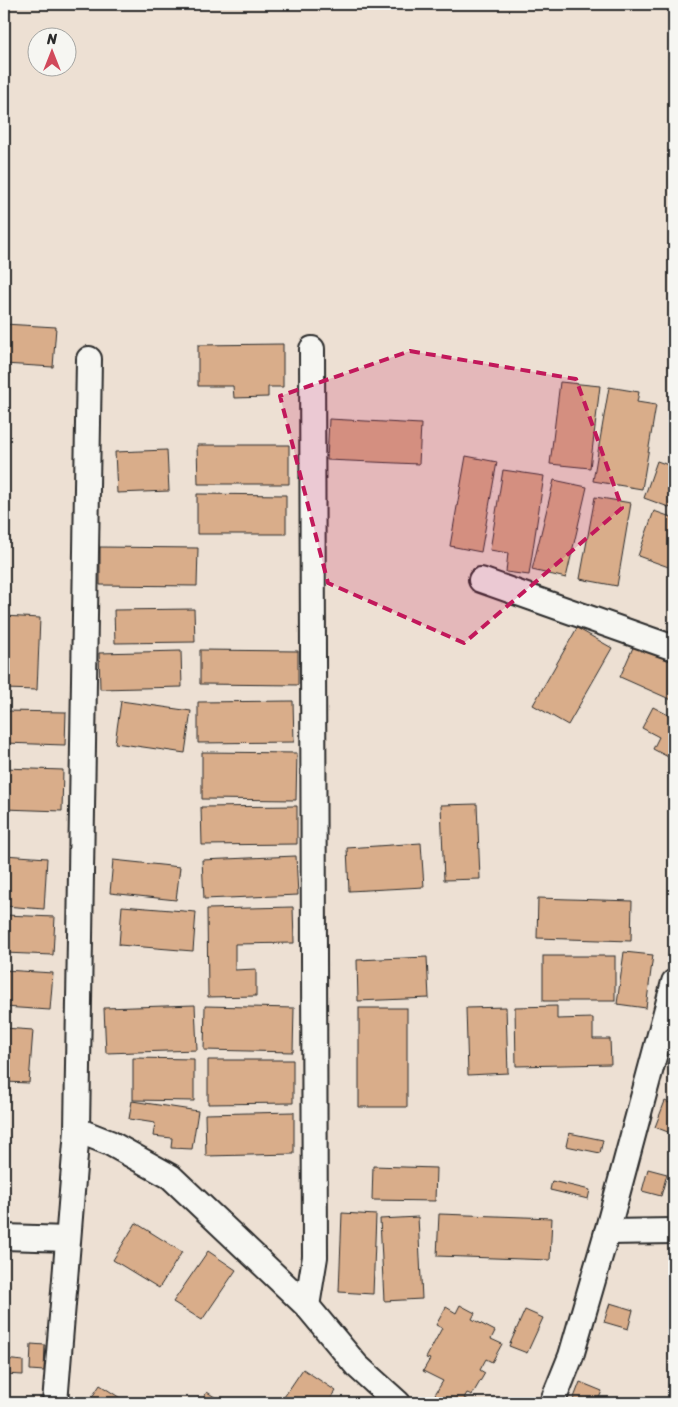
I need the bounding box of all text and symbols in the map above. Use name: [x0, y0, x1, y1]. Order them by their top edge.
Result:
text: N: [46, 27, 57, 52]
north arrow: [28, 28, 78, 78]

